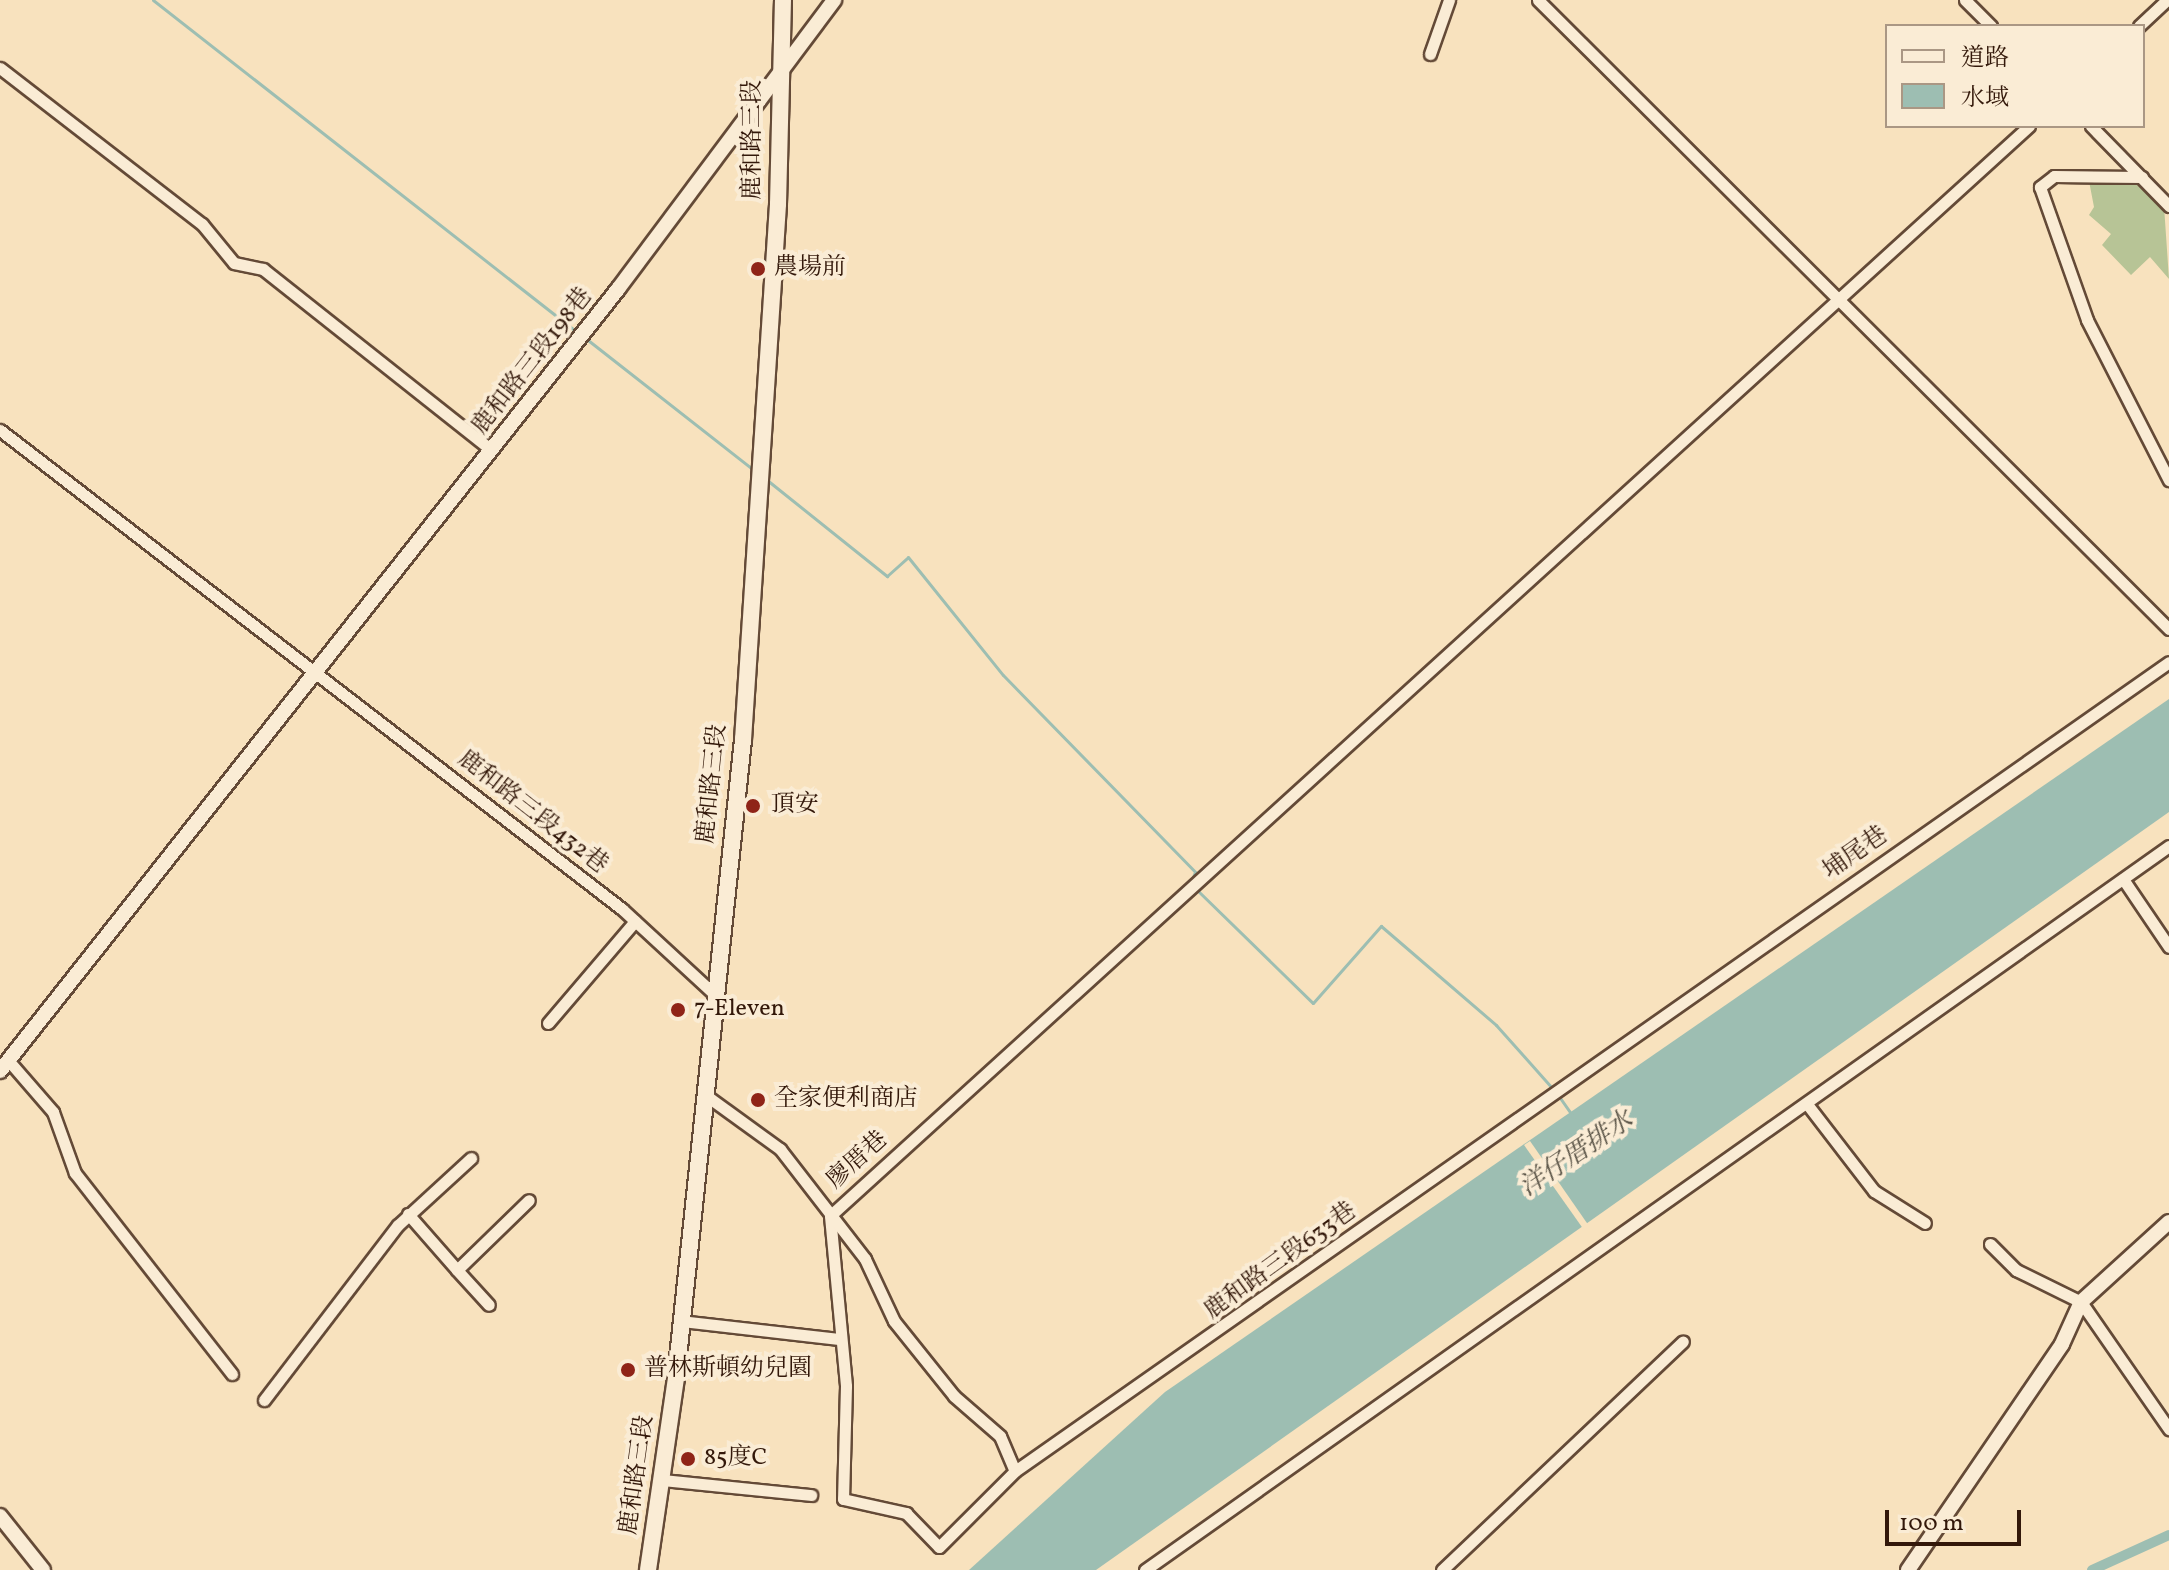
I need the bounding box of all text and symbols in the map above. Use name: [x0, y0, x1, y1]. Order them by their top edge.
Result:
legend: [1885, 24, 2145, 128]
text: 道路: [1961, 42, 2009, 76]
street label: 鹿和路三段: [740, 80, 768, 200]
text: 水域: [1961, 82, 2009, 116]
place label: 農場前: [774, 255, 846, 283]
marker: 農場前: [749, 260, 767, 278]
street label: 鹿和路三段198巷: [467, 283, 599, 441]
street label: 鹿和路三段: [692, 723, 734, 845]
street label: 鹿和路三段432巷: [451, 745, 613, 881]
place label: 頂安: [771, 792, 819, 820]
marker: 頂安: [742, 795, 764, 817]
street label: 埔尾巷: [1818, 822, 1894, 886]
place label: 7-Eleven: [694, 996, 785, 1024]
marker: 7-Eleven: [669, 1001, 687, 1019]
place label: 全家便利商店: [774, 1086, 918, 1114]
marker: 全家便利商店: [749, 1091, 767, 1109]
water label: 洋仔厝排水: [1514, 1106, 1640, 1204]
street label: 廖厝巷: [822, 1126, 894, 1196]
street label: 鹿和路三段633巷: [1200, 1197, 1362, 1327]
place label: 普林斯頓幼兒園: [644, 1356, 812, 1384]
marker: 普林斯頓幼兒園: [619, 1361, 637, 1379]
street label: 鹿和路三段: [615, 1414, 661, 1536]
place label: 85度C: [704, 1445, 767, 1473]
marker: 85度C: [679, 1450, 697, 1468]
scale bar: [1889, 1494, 2025, 1544]
text: 100 m: [1899, 1507, 1964, 1541]

